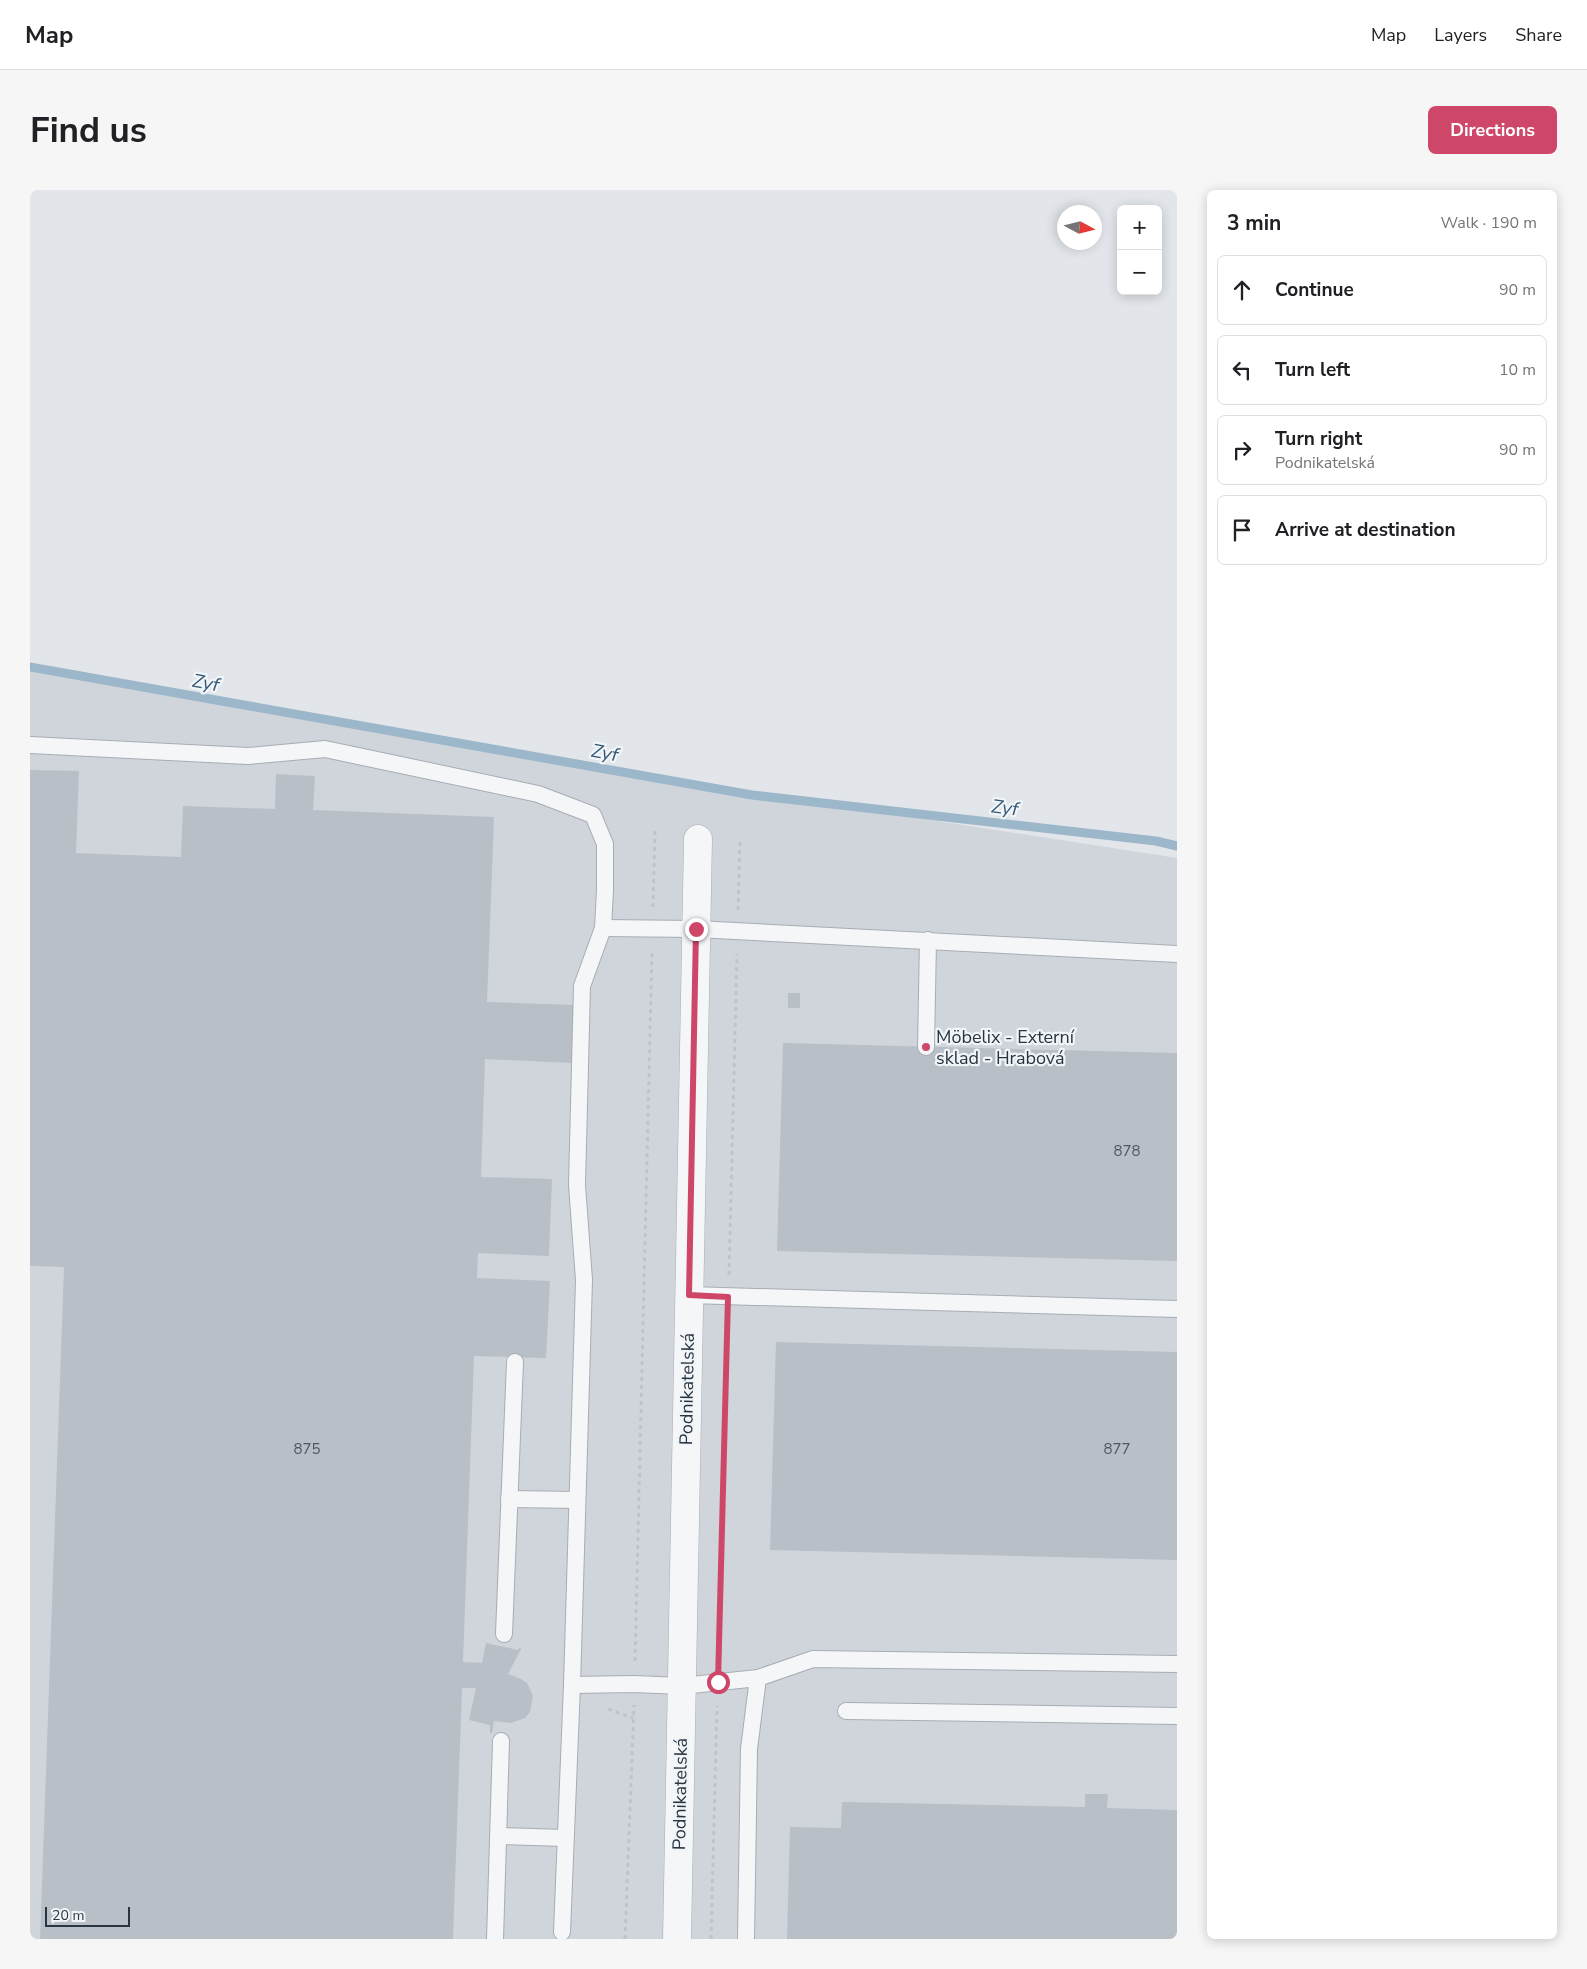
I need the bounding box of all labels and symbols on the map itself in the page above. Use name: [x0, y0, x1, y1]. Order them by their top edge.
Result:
north arrow: [1057, 205, 1102, 250]
water label: Zyf: [190, 668, 223, 698]
water label: Zyf: [589, 738, 622, 768]
water label: Zyf: [990, 793, 1021, 823]
route end: [685, 918, 708, 941]
place label: Möbelix - Externí sklad - Hrabová: [936, 1025, 1075, 1070]
marker: Möbelix - Externí sklad - Hrabová: [920, 1041, 932, 1053]
house number: 878: [1113, 1141, 1141, 1161]
street label: Podnikatelská: [674, 1333, 700, 1445]
house number: 875: [293, 1439, 321, 1459]
house number: 877: [1103, 1439, 1131, 1459]
route start: [707, 1671, 730, 1694]
street label: Podnikatelská: [667, 1738, 693, 1850]
scale bar: [45, 1904, 130, 1927]

